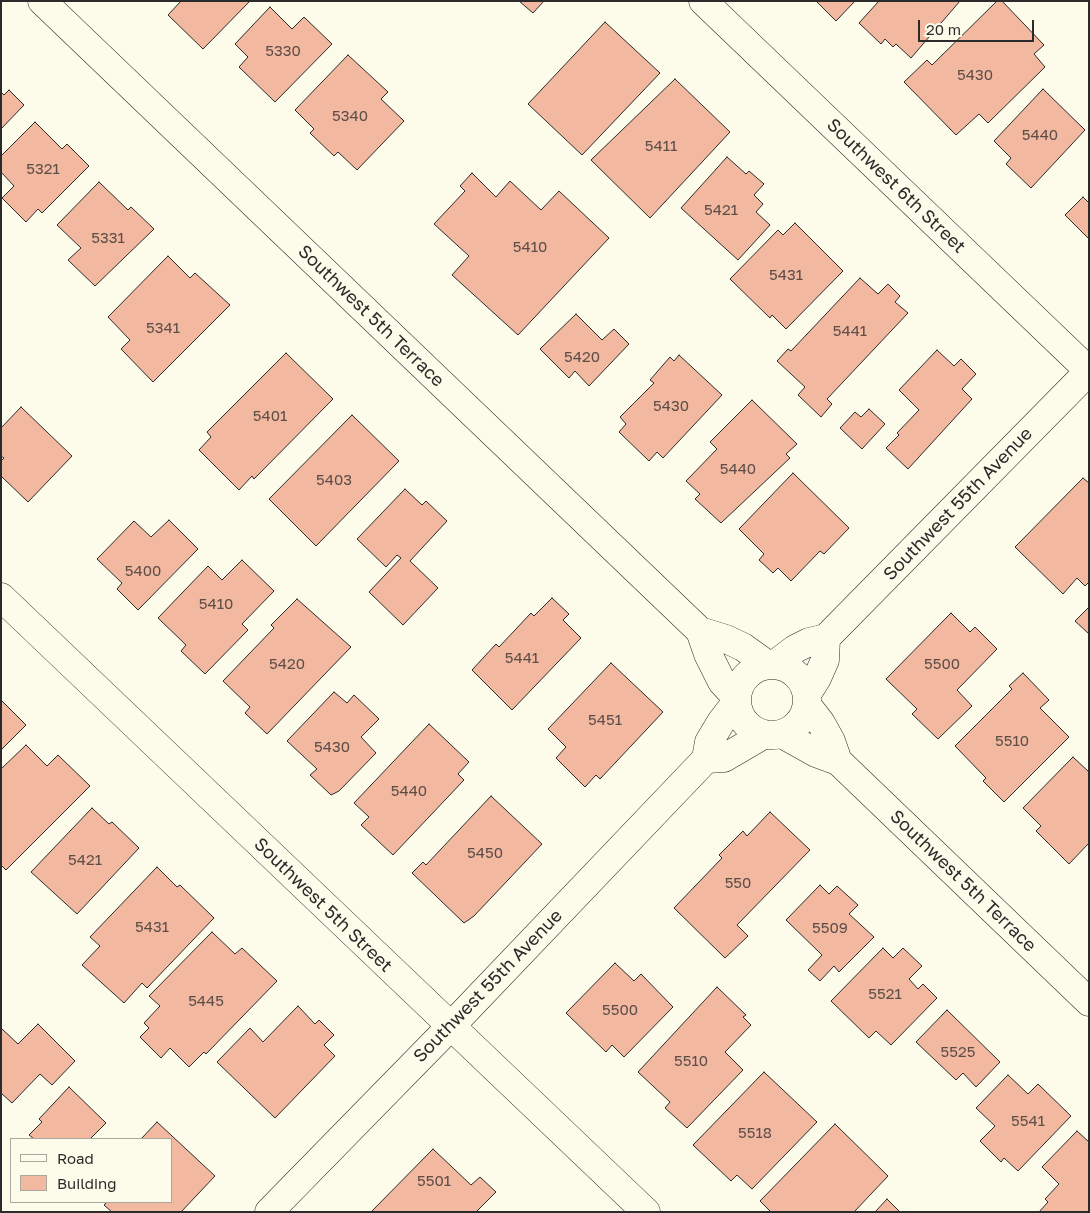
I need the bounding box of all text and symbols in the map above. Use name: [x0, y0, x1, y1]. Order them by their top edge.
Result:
scale bar: [920, 10, 1036, 42]
text: 20 m: [926, 20, 961, 38]
house number: 5330: [265, 42, 301, 60]
house number: 5430: [957, 66, 993, 84]
house number: 5340: [332, 107, 368, 125]
street label: Southwest 6th Street: [822, 114, 970, 258]
house number: 5440: [1022, 126, 1058, 144]
house number: 5411: [645, 137, 677, 155]
house number: 5321: [26, 160, 60, 178]
house number: 5421: [704, 201, 738, 219]
house number: 5331: [91, 229, 125, 247]
house number: 5410: [513, 238, 547, 256]
street label: Southwest 5th Terrace: [293, 241, 449, 391]
house number: 5431: [769, 266, 803, 284]
house number: 5341: [146, 319, 180, 337]
house number: 5441: [833, 322, 867, 340]
house number: 5420: [564, 348, 600, 366]
house number: 5430: [653, 397, 689, 415]
house number: 5401: [253, 407, 287, 425]
street label: Southwest 55th Avenue: [879, 423, 1037, 585]
house number: 5440: [720, 460, 756, 478]
house number: 5403: [316, 471, 352, 489]
house number: 5400: [125, 562, 161, 580]
house number: 5410: [199, 595, 233, 613]
house number: 5441: [505, 649, 539, 667]
house number: 5420: [269, 655, 305, 673]
house number: 5500: [924, 655, 960, 673]
house number: 5451: [588, 711, 622, 729]
house number: 5510: [995, 732, 1029, 750]
house number: 5430: [314, 738, 350, 756]
house number: 5440: [391, 782, 427, 800]
street label: Southwest 5th Terrace: [885, 806, 1041, 956]
street label: Southwest 5th Street: [249, 833, 397, 977]
house number: 5450: [467, 844, 503, 862]
house number: 5421: [68, 851, 102, 869]
house number: 550: [725, 874, 751, 892]
street label: Southwest 55th Avenue: [409, 905, 567, 1067]
house number: 5431: [135, 918, 169, 936]
house number: 5509: [812, 919, 848, 937]
house number: 5521: [868, 985, 902, 1003]
house number: 5445: [188, 992, 224, 1010]
house number: 5500: [602, 1001, 638, 1019]
house number: 5525: [941, 1043, 975, 1061]
house number: 5510: [674, 1052, 708, 1070]
house number: 5541: [1011, 1112, 1045, 1130]
house number: 5518: [738, 1124, 772, 1142]
legend: [10, 1138, 172, 1203]
text: Road: [57, 1149, 94, 1167]
house number: 5501: [417, 1172, 451, 1190]
text: Building: [57, 1174, 117, 1192]

